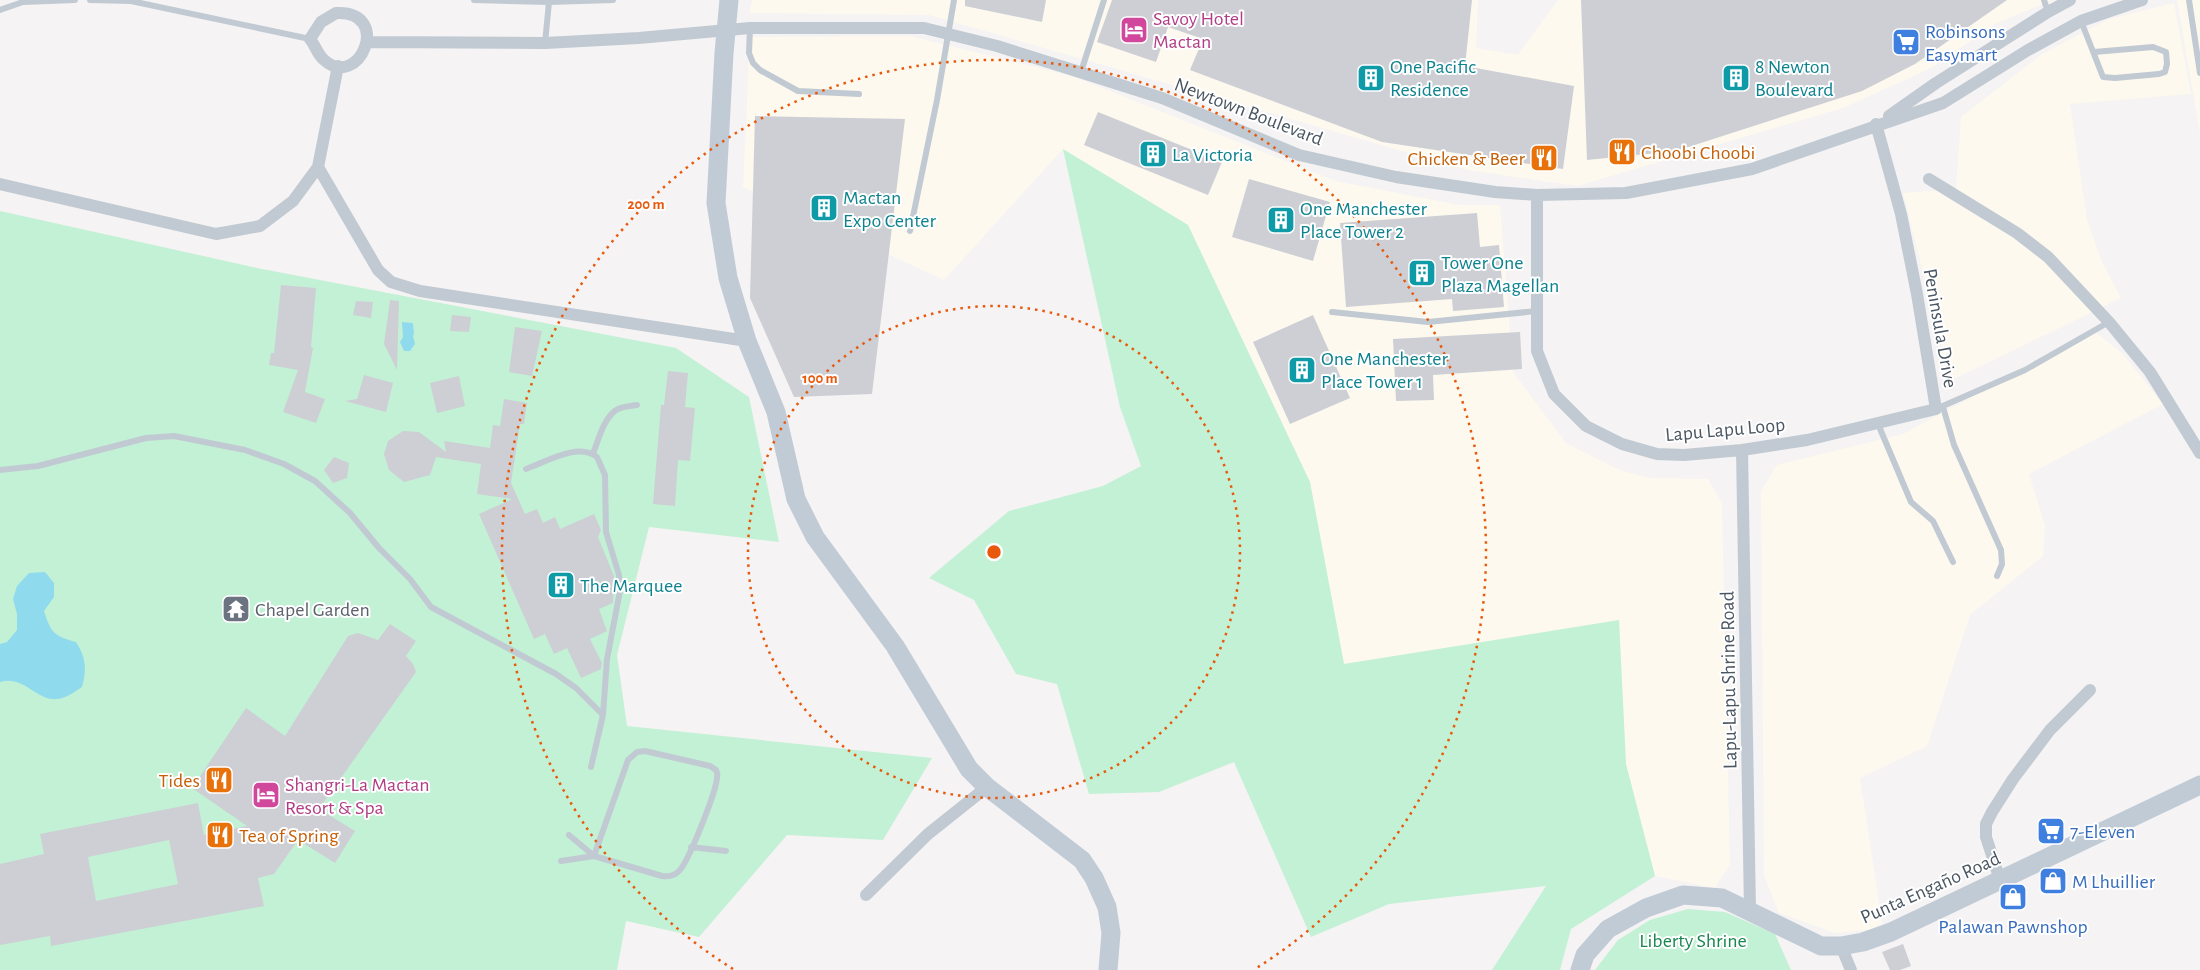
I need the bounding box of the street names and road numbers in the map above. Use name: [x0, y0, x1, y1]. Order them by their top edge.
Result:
street label: Newtown Boulevard: [1172, 74, 1326, 149]
street label: Peninsula Drive: [1920, 267, 1960, 389]
street label: Lapu Lapu Loop: [1664, 415, 1786, 445]
street label: Lapu-Lapu Shrine Road: [1717, 591, 1741, 769]
street label: Punta Engaño Road: [1857, 848, 2003, 928]

